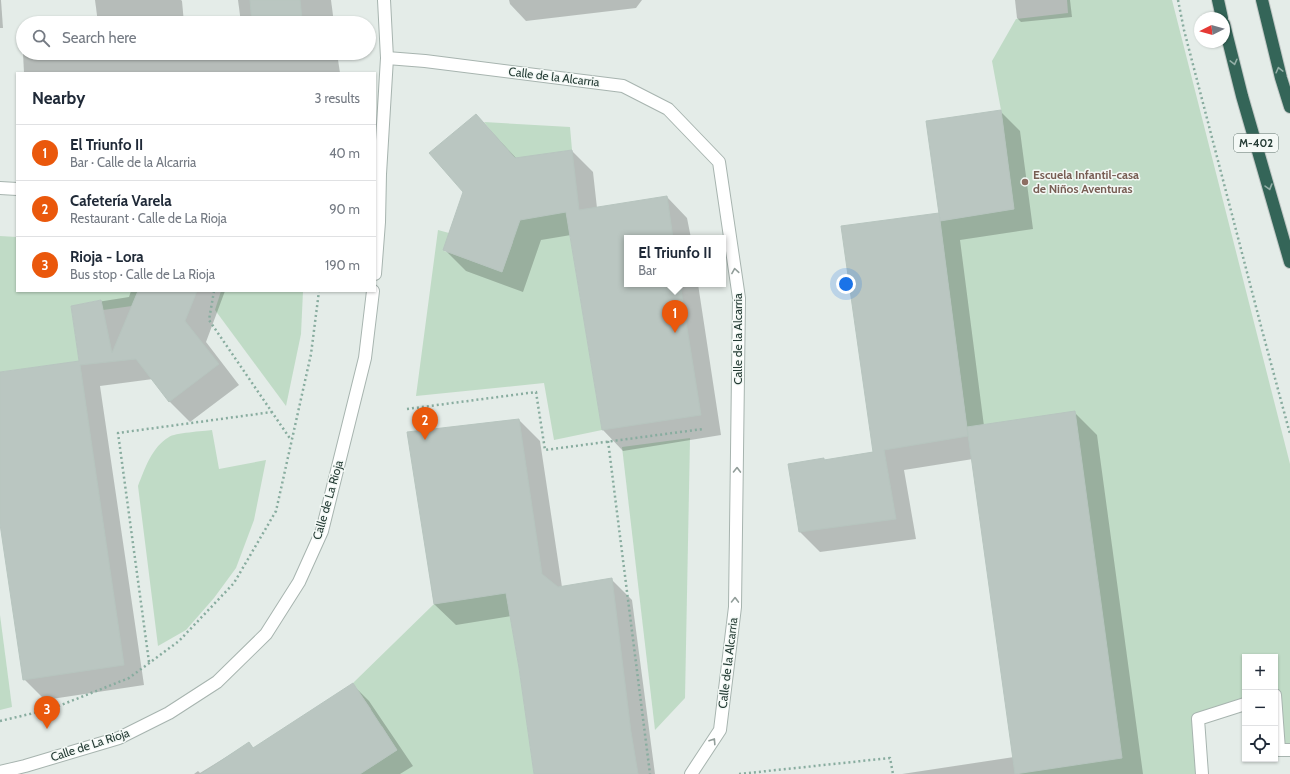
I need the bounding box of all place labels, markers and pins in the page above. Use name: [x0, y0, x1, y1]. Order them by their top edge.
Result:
place label: Escuela Infantil-casa de Niños Aventuras: [1033, 167, 1139, 196]
marker: Escuela Infantil-casa de Niños Aventuras: [1020, 177, 1030, 187]
pin: 1: [662, 300, 688, 333]
pin: 2: [412, 407, 438, 440]
pin: 3: [34, 696, 60, 729]

